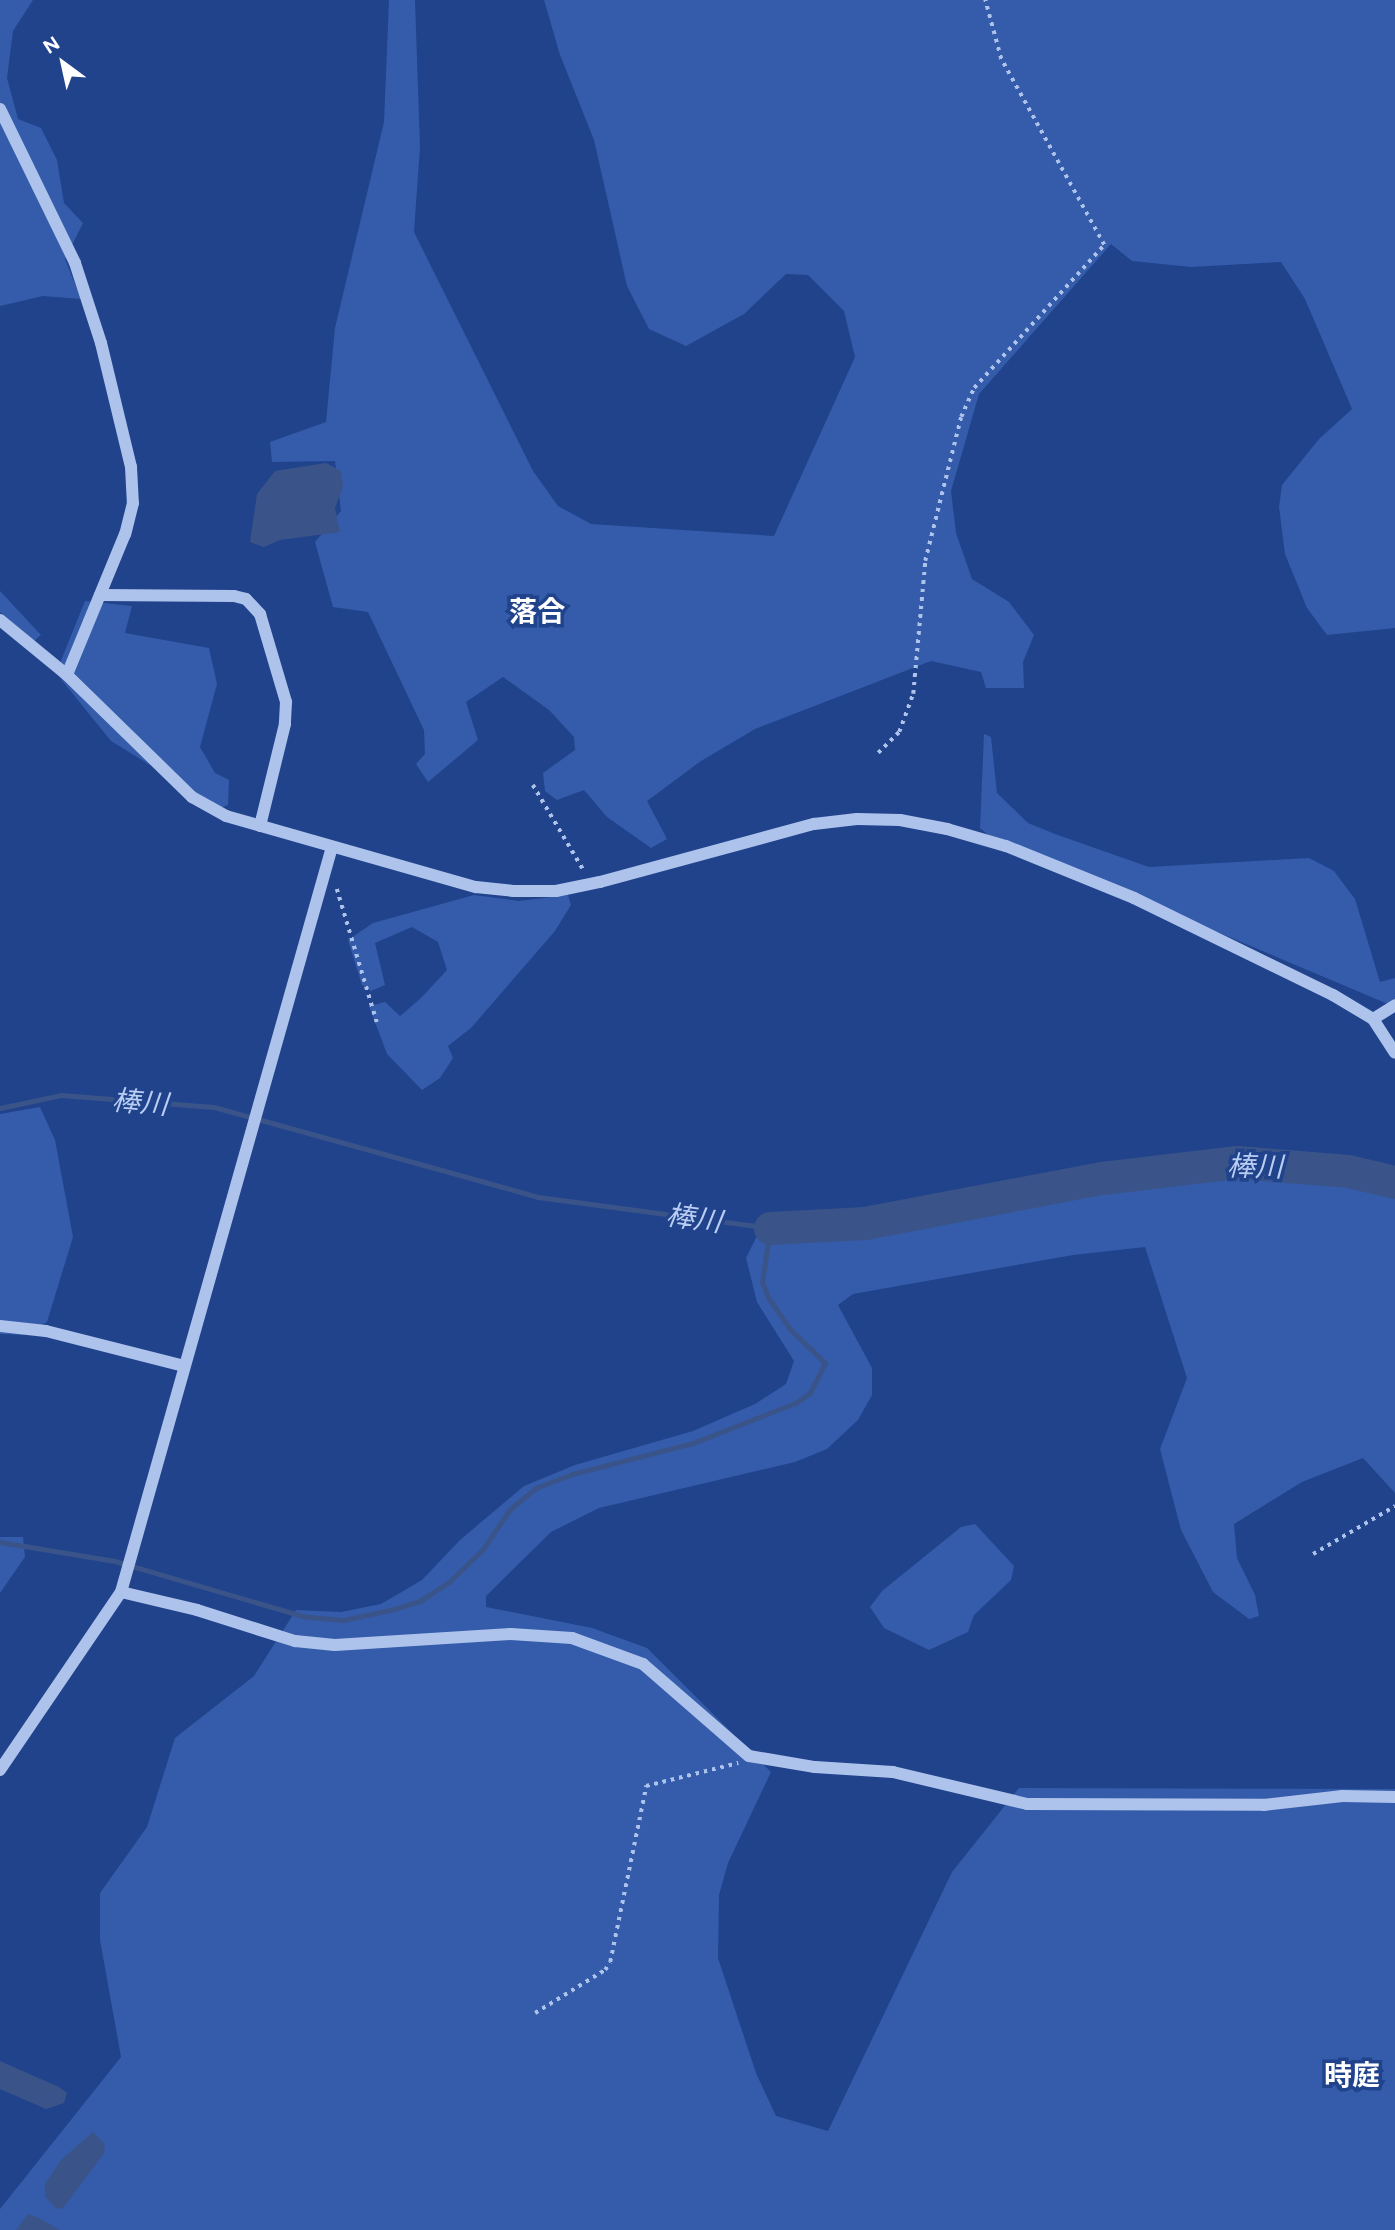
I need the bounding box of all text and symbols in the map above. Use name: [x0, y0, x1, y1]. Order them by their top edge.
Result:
north arrow: [28, 28, 98, 98]
text: N: [39, 31, 64, 59]
district label: 落合: [509, 594, 565, 628]
water label: 棒川: [111, 1083, 169, 1121]
water label: 棒川: [1227, 1149, 1283, 1183]
water label: 棒川: [664, 1197, 724, 1239]
district label: 時庭: [1324, 2058, 1380, 2092]

